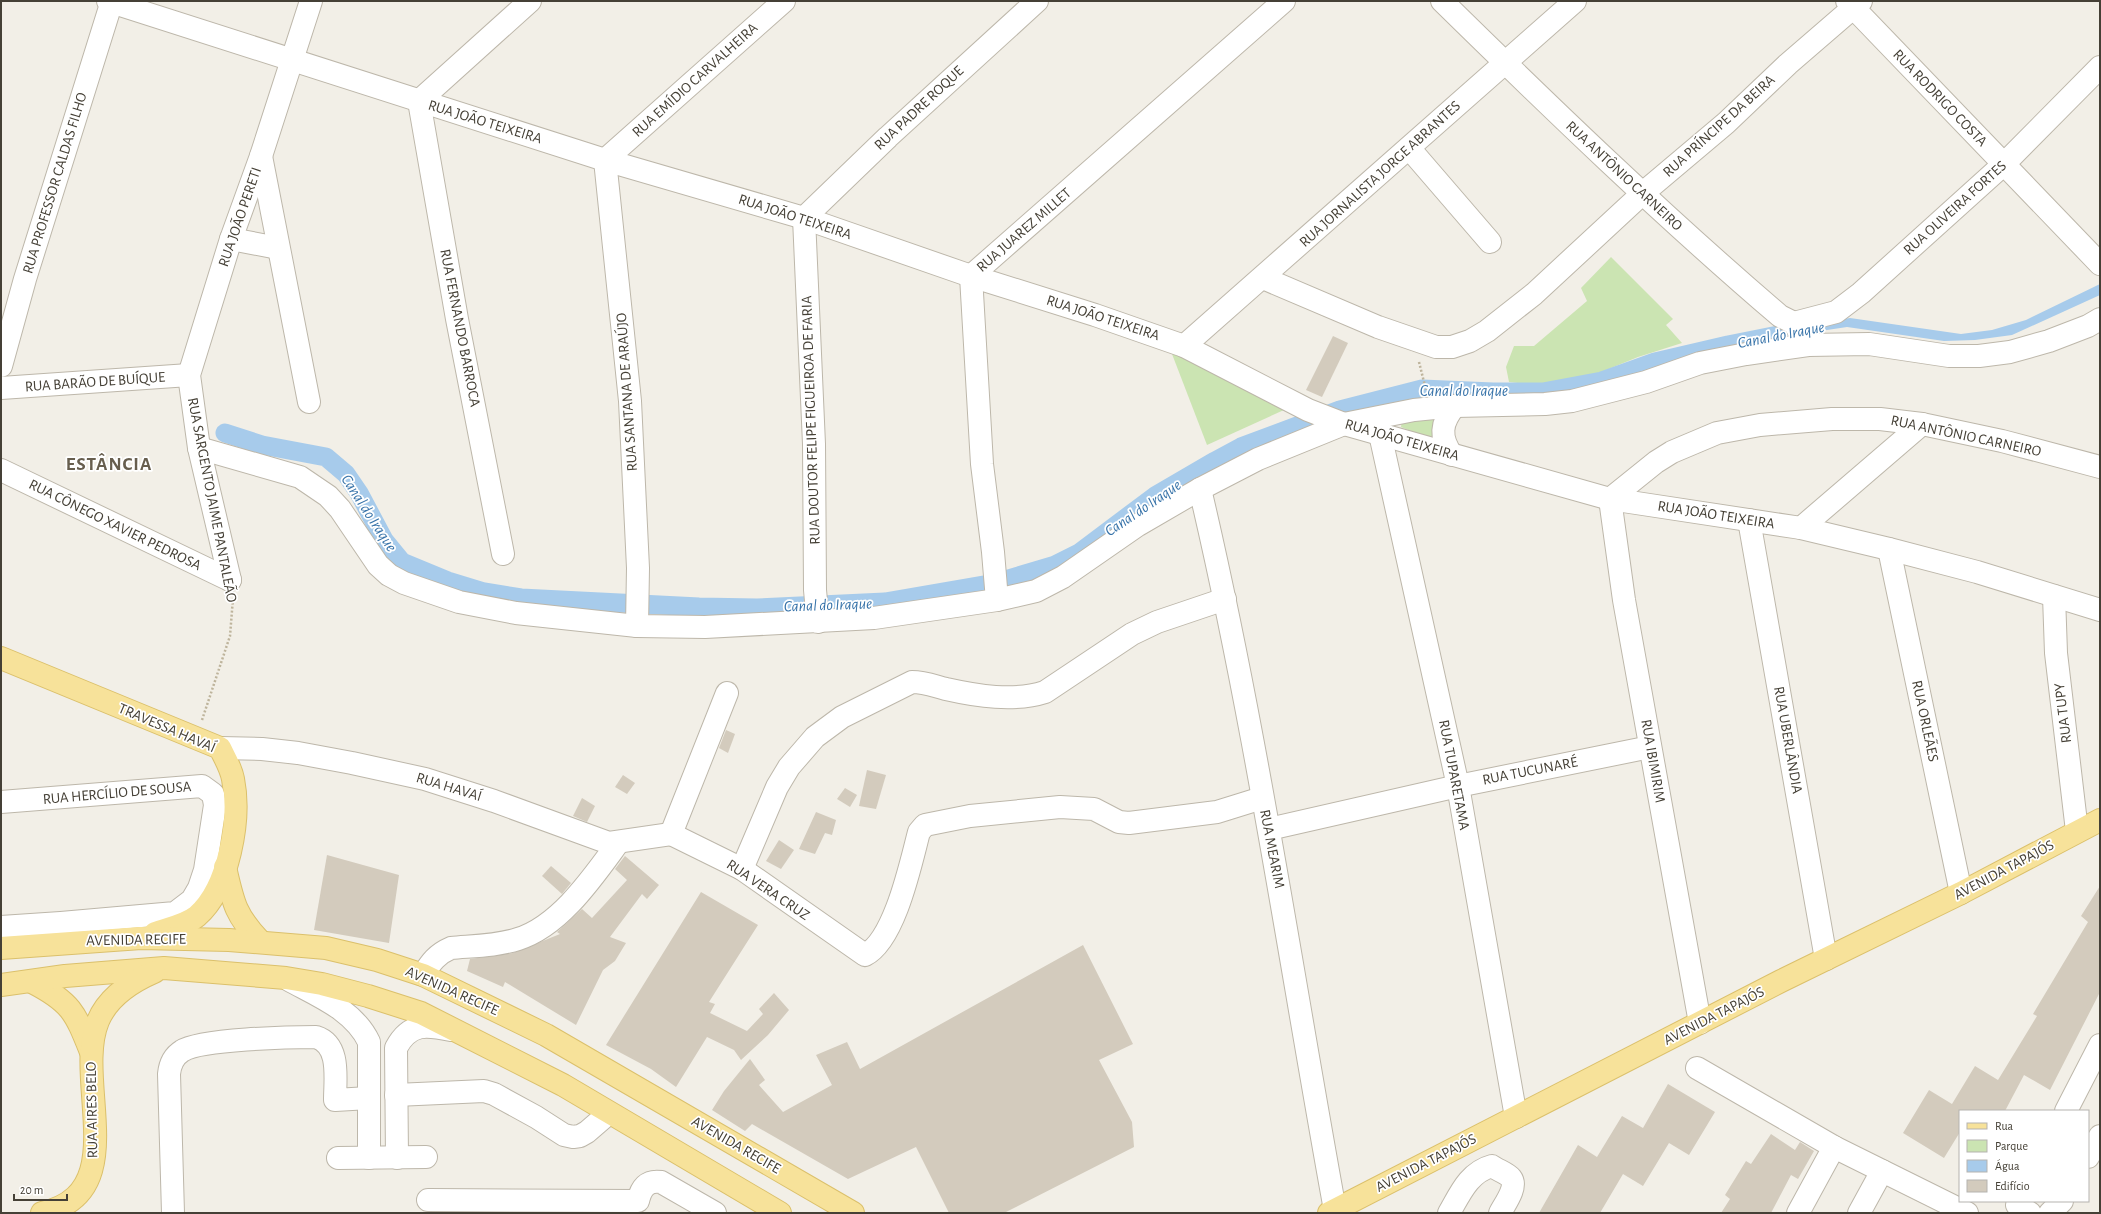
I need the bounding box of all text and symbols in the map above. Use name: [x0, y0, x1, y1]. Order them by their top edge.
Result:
street label: RUA EMÍDIO CARVALHEIRA: [628, 18, 761, 140]
street label: RUA RODRIGO COSTA: [1890, 47, 1990, 150]
street label: RUA PADRE ROQUE: [872, 63, 966, 153]
street label: RUA PRÍNCIPE DA BEIRA: [1659, 70, 1778, 180]
street label: RUA PROFESSOR CALDAS FILHO: [20, 91, 90, 275]
street label: RUA JOÃO TEIXEIRA: [426, 97, 544, 147]
street label: RUA JORNALISTA JORGE ABRANTES: [1297, 98, 1463, 250]
street label: RUA ANTÔNIO CARNEIRO: [1563, 118, 1686, 234]
street label: RUA OLIVEIRA FORTES: [1901, 158, 2009, 258]
street label: RUA JOÃO PERETI: [215, 165, 264, 269]
street label: RUA JUAREZ MILLET: [974, 185, 1075, 275]
street label: RUA JOÃO TEIXEIRA: [736, 191, 854, 243]
street label: RUA FERNANDO BARROCA: [437, 248, 483, 408]
street label: RUA JOÃO TEIXEIRA: [1044, 292, 1162, 344]
street label: RUA DOUTOR FELIPE FIGUEIROA DE FARIA: [799, 295, 823, 545]
street label: RUA SANTANA DE ARAÚJO: [612, 312, 640, 472]
water label: Canal do Iraque: [1736, 319, 1826, 352]
street label: RUA BARÃO DE BUÍQUE: [24, 368, 166, 394]
water label: Canal do Iraque: [1420, 383, 1508, 400]
street label: RUA SARGENTO JAIME PANTALEÃO: [185, 396, 240, 604]
street label: RUA ANTÔNIO CARNEIRO: [1889, 412, 2043, 459]
street label: RUA JOÃO TEIXEIRA: [1343, 416, 1461, 464]
district label: ESTÂNCIA: [66, 453, 152, 474]
water label: Canal do Iraque: [337, 472, 400, 555]
street label: RUA CÔNEGO XAVIER PEDROSA: [26, 476, 204, 573]
water label: Canal do Iraque: [1102, 477, 1185, 540]
street label: RUA JOÃO TEIXEIRA: [1656, 497, 1776, 532]
water label: Canal do Iraque: [784, 595, 872, 616]
street label: RUA ORLEÃES: [1909, 679, 1942, 763]
street label: RUA TUPY: [2052, 682, 2074, 744]
street label: RUA UBERLÂNDIA: [1771, 685, 1806, 795]
street label: TRAVESSA HAVAÍ: [116, 699, 219, 755]
street label: RUA IBIMIRIM: [1638, 718, 1668, 804]
street label: RUA TUPARETAMA: [1436, 719, 1472, 832]
street label: RUA TUCUNARÉ: [1481, 752, 1579, 788]
street label: RUA HAVAÍ: [414, 768, 484, 804]
street label: RUA HERCÍLIO DE SOUSA: [42, 777, 192, 807]
street label: RUA MEARIM: [1257, 808, 1287, 890]
street label: AVENIDA TAPAJÓS: [1951, 836, 2056, 903]
street label: RUA VERA CRUZ: [724, 857, 812, 923]
street label: AVENIDA RECIFE: [86, 932, 186, 948]
street label: AVENIDA RECIFE: [403, 964, 501, 1018]
street label: AVENIDA TAPAJÓS: [1660, 982, 1767, 1048]
street label: RUA AIRES BELO: [84, 1062, 100, 1158]
legend: [1959, 1110, 2089, 1202]
street label: AVENIDA RECIFE: [689, 1114, 783, 1176]
text: Rua: [1995, 1120, 2014, 1132]
street label: AVENIDA TAPAJÓS: [1372, 1129, 1479, 1195]
text: Parque: [1995, 1140, 2028, 1152]
text: Água: [1995, 1159, 2020, 1172]
scale bar: [14, 1176, 67, 1202]
text: Edifício: [1995, 1180, 2030, 1192]
text: 20 m: [20, 1184, 43, 1196]

